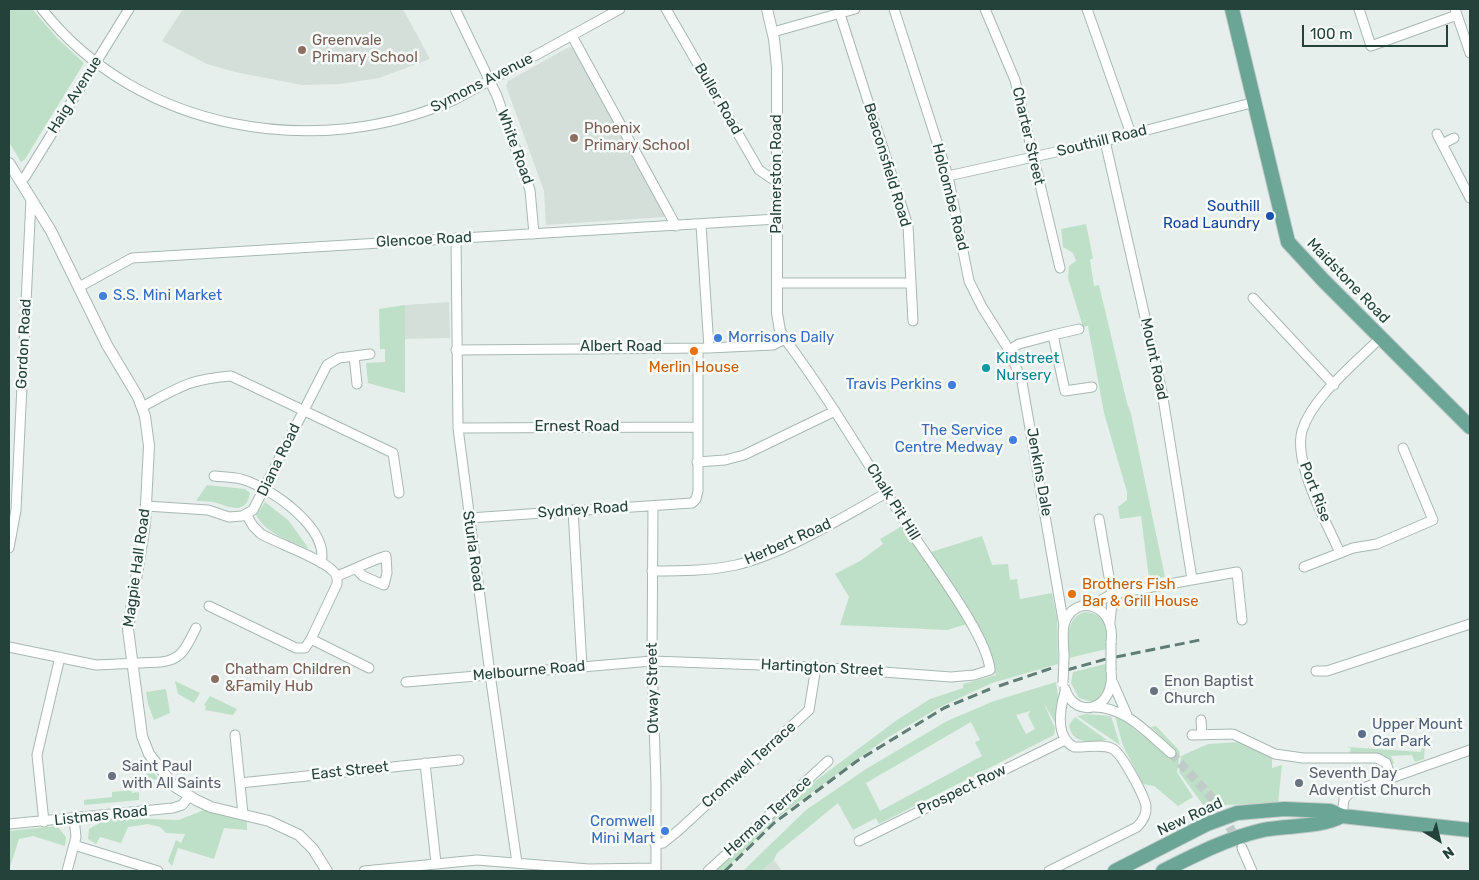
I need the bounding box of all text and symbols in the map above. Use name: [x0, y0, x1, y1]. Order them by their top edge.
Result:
scale bar: [1304, 15, 1450, 47]
text: 100 m: [1310, 25, 1352, 43]
place label: Greenvale Primary School: [312, 32, 418, 67]
marker: Greenvale Primary School: [296, 44, 308, 56]
street label: Symons Avenue: [428, 49, 536, 117]
street label: Haig Avenue: [44, 53, 106, 137]
street label: Buller Road: [690, 60, 746, 138]
street label: Charter Street: [1008, 85, 1048, 187]
street label: Beaconsfield Road: [860, 101, 914, 229]
street label: White Road: [493, 107, 537, 187]
street label: Palmerston Road: [768, 114, 786, 234]
place label: Phoenix Primary School: [584, 120, 690, 155]
street label: Southill Road: [1055, 121, 1149, 161]
marker: Phoenix Primary School: [568, 132, 580, 144]
street label: Holcombe Road: [928, 142, 972, 252]
place label: Southill Road Laundry: [1163, 198, 1260, 233]
marker: Southill Road Laundry: [1264, 210, 1276, 222]
street label: Glencoe Road: [376, 229, 472, 251]
street label: Maidstone Road: [1303, 235, 1393, 327]
place label: S.S. Mini Market: [113, 287, 222, 305]
marker: S.S. Mini Market: [97, 290, 109, 302]
street label: Gordon Road: [13, 298, 35, 390]
street label: Mount Road: [1137, 316, 1171, 402]
place label: Morrisons Daily: [728, 329, 834, 347]
marker: Morrisons Daily: [712, 332, 724, 344]
street label: Albert Road: [580, 338, 662, 356]
marker: Merlin House: [688, 345, 700, 357]
place label: Kidstreet Nursery: [996, 350, 1059, 385]
place label: Merlin House: [649, 359, 739, 377]
marker: Kidstreet Nursery: [980, 362, 992, 374]
place label: Travis Perkins: [846, 376, 942, 394]
marker: Travis Perkins: [946, 379, 958, 391]
street label: Ernest Road: [534, 418, 620, 436]
street label: Diana Road: [254, 421, 304, 499]
place label: The Service Centre Medway: [895, 422, 1003, 457]
street label: Jenkins Dale: [1022, 426, 1056, 518]
marker: The Service Centre Medway: [1007, 434, 1019, 446]
street label: Port Rise: [1295, 459, 1335, 525]
street label: Chalk Pit Hill: [862, 460, 924, 544]
street label: Sydney Road: [537, 498, 629, 522]
street label: Magpie Hall Road: [120, 508, 154, 628]
street label: Sturla Road: [458, 510, 488, 592]
street label: Herbert Road: [742, 515, 834, 569]
place label: Brothers Fish Bar & Grill House: [1082, 576, 1199, 611]
marker: Brothers Fish Bar & Grill House: [1066, 588, 1078, 600]
street label: Otway Street: [643, 642, 663, 734]
street label: Hartington Street: [760, 656, 884, 680]
street label: Melbourne Road: [472, 657, 586, 685]
place label: Chatham Children &Family Hub: [225, 661, 351, 696]
marker: Chatham Children &Family Hub: [209, 673, 221, 685]
place label: Enon Baptist Church: [1164, 673, 1254, 708]
marker: Enon Baptist Church: [1148, 685, 1160, 697]
place label: Upper Mount Car Park: [1372, 716, 1463, 751]
street label: Cromwell Terrace: [698, 718, 800, 812]
marker: Upper Mount Car Park: [1356, 728, 1368, 740]
place label: Saint Paul with All Saints: [122, 758, 221, 793]
street label: East Street: [310, 758, 390, 784]
street label: Prospect Row: [915, 761, 1009, 819]
place label: Seventh Day Adventist Church: [1309, 765, 1431, 800]
marker: Saint Paul with All Saints: [106, 770, 118, 782]
street label: Herman Terrace: [721, 772, 815, 860]
marker: Seventh Day Adventist Church: [1293, 777, 1305, 789]
street label: New Road: [1155, 794, 1225, 840]
street label: Listmas Road: [53, 802, 149, 830]
place label: Cromwell Mini Mart: [590, 813, 655, 848]
north arrow: [1414, 815, 1464, 865]
marker: Cromwell Mini Mart: [659, 825, 671, 837]
text: N: [1439, 843, 1457, 862]

